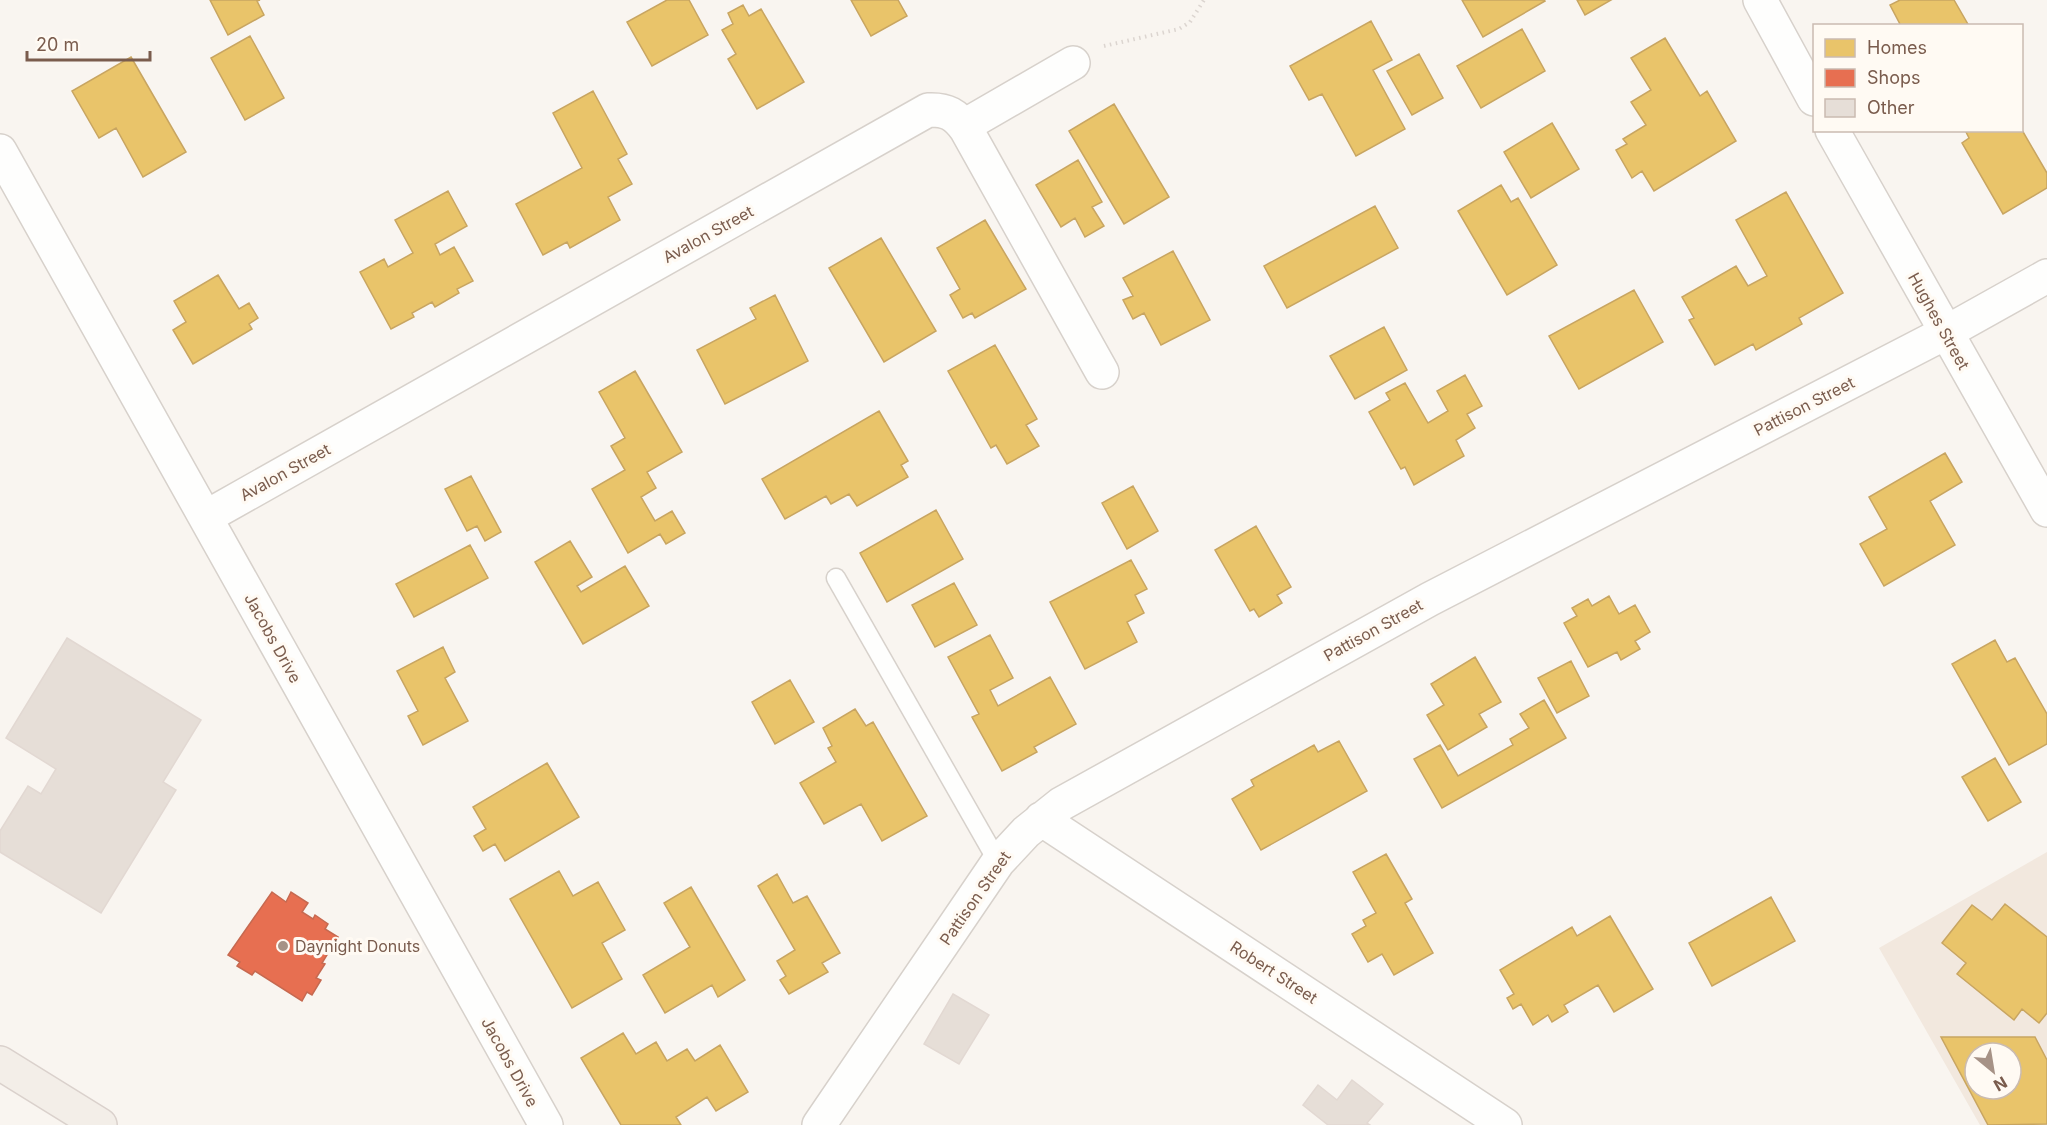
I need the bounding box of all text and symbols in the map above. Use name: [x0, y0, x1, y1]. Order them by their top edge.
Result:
scale bar: [27, 24, 150, 62]
legend: [1813, 24, 2023, 132]
text: 20 m: [36, 34, 79, 55]
text: Homes: [1867, 37, 1927, 58]
text: Shops: [1867, 67, 1921, 88]
text: Other: [1867, 97, 1915, 118]
street label: Avalon Street: [659, 201, 757, 267]
street label: Hughes Street: [1904, 269, 1974, 373]
street label: Pattison Street: [1750, 372, 1858, 440]
street label: Avalon Street: [236, 439, 334, 505]
street label: Jacobs Drive: [240, 590, 306, 686]
street label: Pattison Street: [1320, 595, 1426, 665]
street label: Pattison Street: [935, 847, 1015, 949]
place label: Daynight Donuts: [295, 936, 420, 956]
street label: Robert Street: [1227, 936, 1321, 1008]
marker: Daynight Donuts: [276, 939, 290, 953]
street label: Jacobs Drive: [477, 1014, 543, 1110]
north arrow: [1963, 1041, 2023, 1101]
text: N: [1990, 1072, 2011, 1096]

